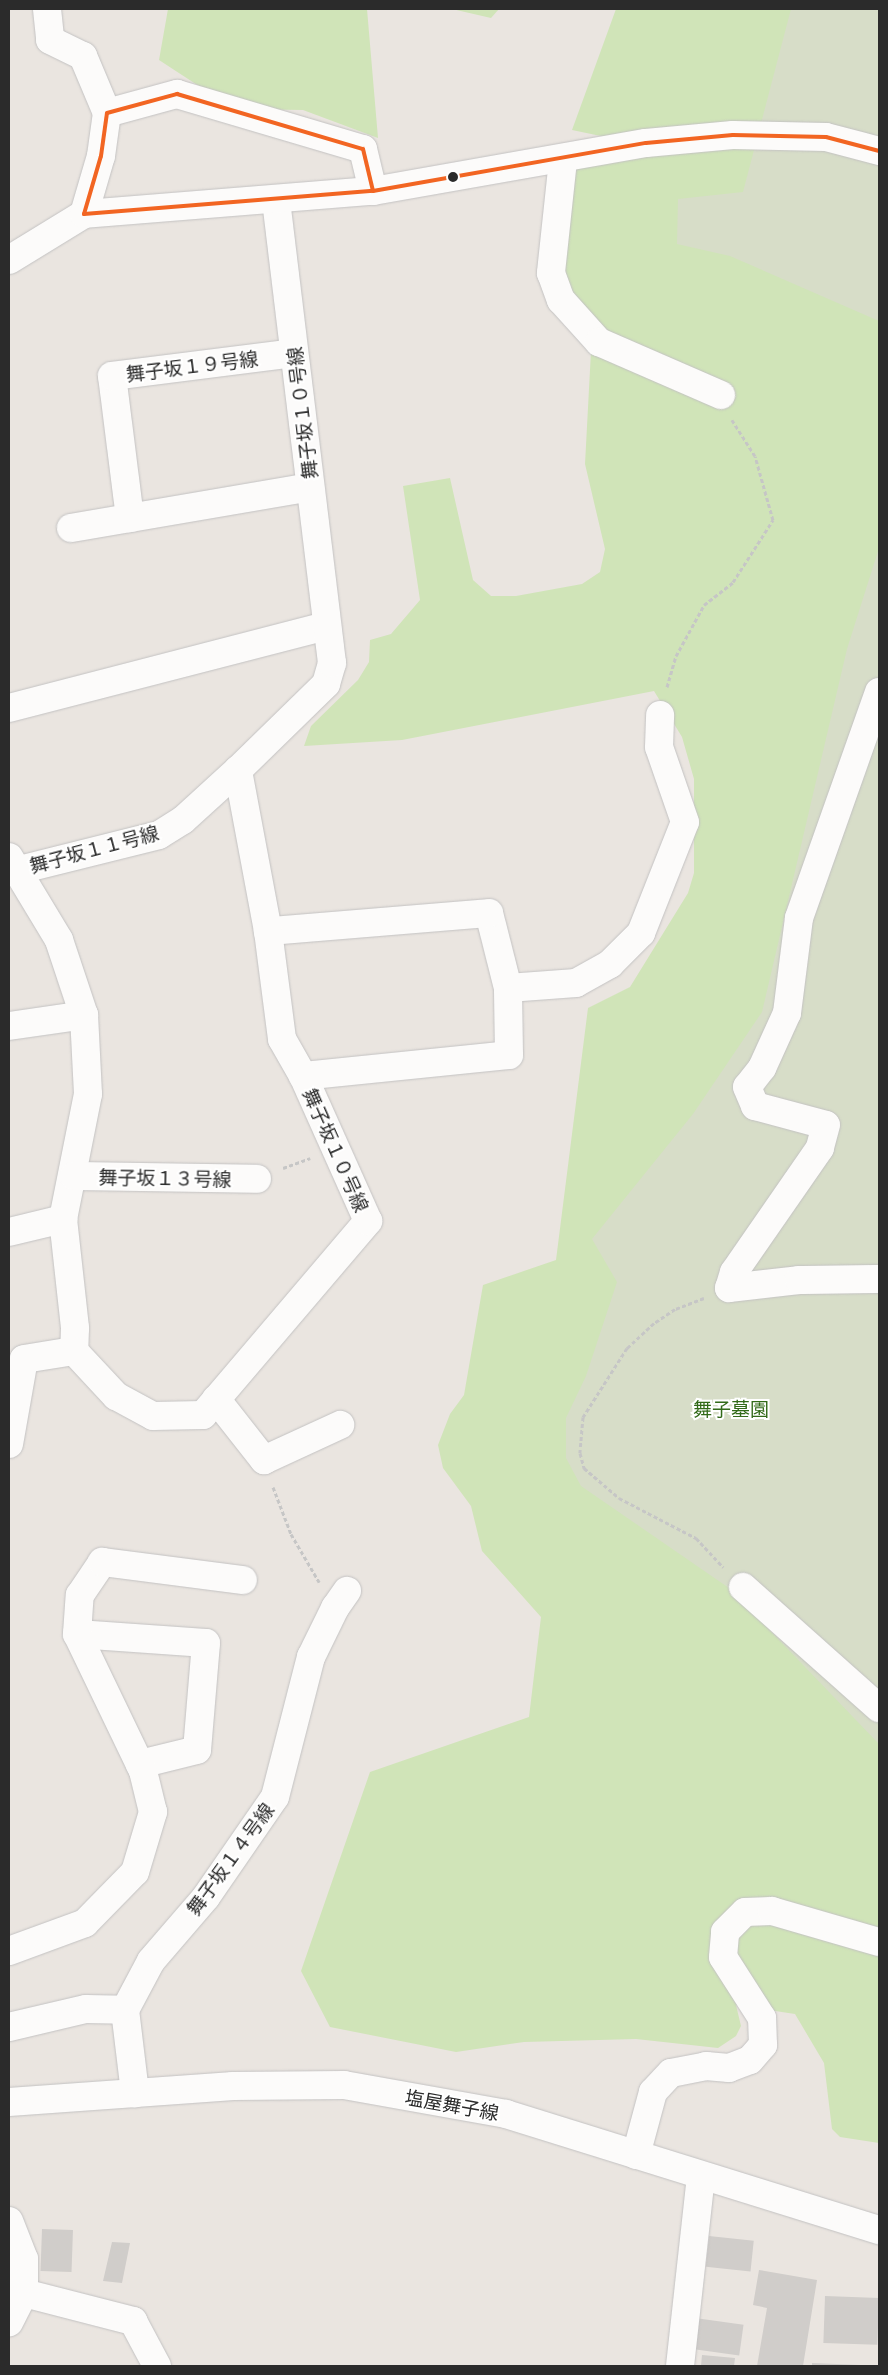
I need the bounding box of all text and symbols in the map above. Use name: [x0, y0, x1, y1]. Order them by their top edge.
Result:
unlabelled marker: [448, 172, 458, 182]
street label: 舞子坂１０号線: [283, 346, 321, 480]
street label: 舞子坂１９号線: [125, 347, 259, 385]
street label: 舞子坂１１号線: [27, 821, 161, 877]
street label: 舞子坂１０号線: [299, 1085, 373, 1215]
street label: 舞子坂１３号線: [98, 1165, 232, 1191]
park label: 舞子墓園: [693, 1398, 769, 1420]
street label: 舞子坂１４号線: [182, 1798, 278, 1920]
street label: 塩屋舞子線: [403, 2086, 501, 2124]

